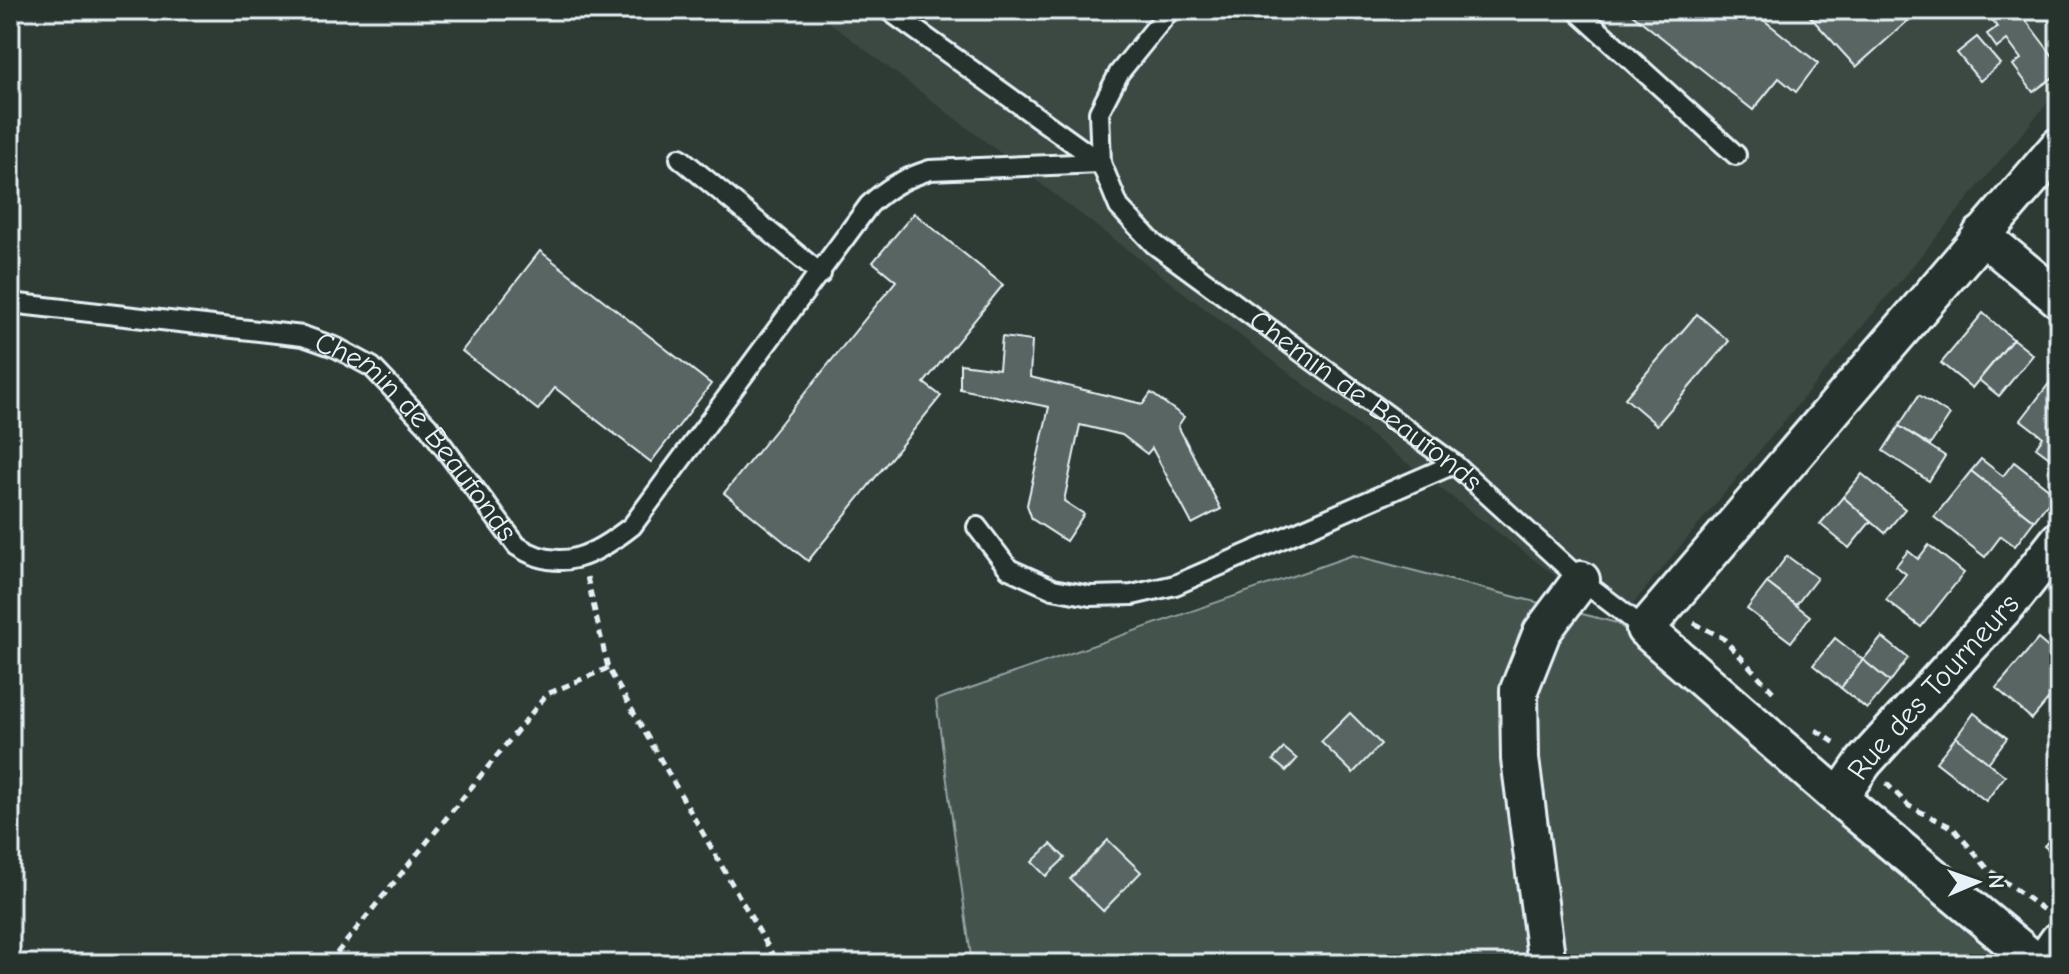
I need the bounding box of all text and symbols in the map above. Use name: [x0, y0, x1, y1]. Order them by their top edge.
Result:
street label: Chemin de Beaufonds: [1242, 303, 1490, 499]
street label: Chemin de Beaufonds: [310, 325, 524, 548]
street label: Rue des Tourneurs: [1840, 587, 2027, 787]
north arrow: [1937, 842, 2017, 922]
text: N: [1983, 874, 2009, 889]

